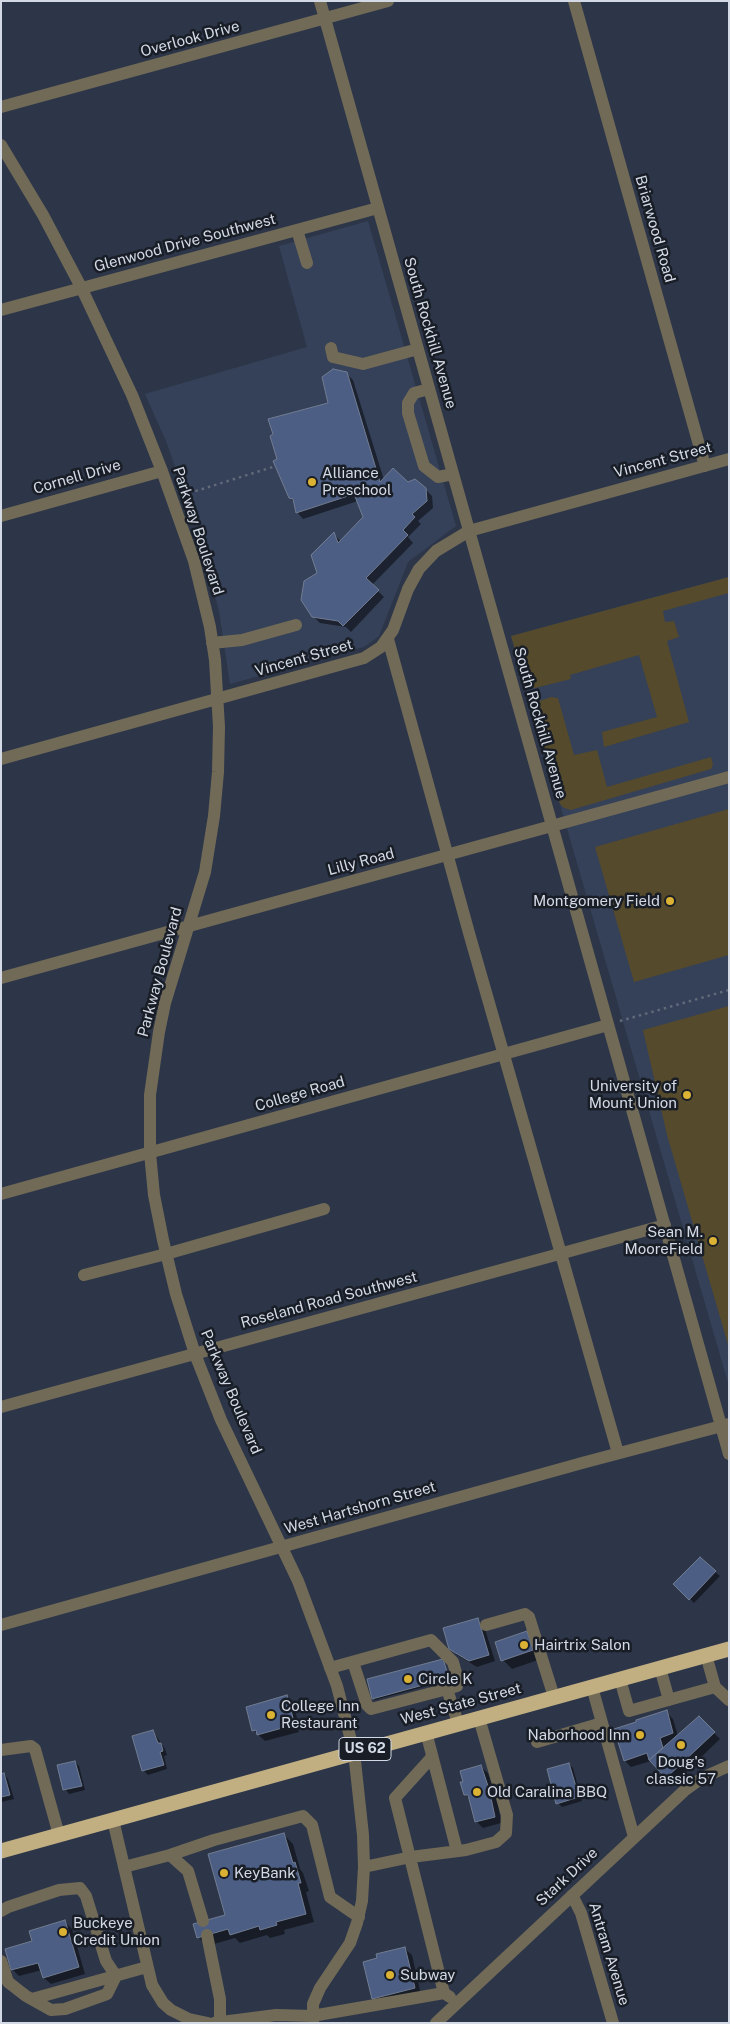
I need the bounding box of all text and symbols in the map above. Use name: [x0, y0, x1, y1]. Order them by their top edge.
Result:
street label: Overlook Drive: [138, 17, 242, 61]
street label: Briarwood Road: [631, 173, 679, 285]
street label: Glenwood Drive Southwest: [92, 210, 278, 276]
street label: South Rockhill Avenue: [400, 255, 460, 411]
street label: Vincent Street: [612, 438, 714, 482]
street label: Cornell Drive: [31, 456, 123, 498]
place label: Alliance Preschool: [322, 464, 392, 499]
street label: Parkway Boulevard: [169, 465, 227, 597]
marker: Alliance Preschool: [306, 476, 318, 488]
street label: Vincent Street: [253, 635, 355, 681]
street label: South Rockhill Avenue: [510, 645, 570, 801]
street label: Lilly Road: [326, 844, 396, 880]
place label: Montgomery Field: [533, 892, 660, 910]
marker: Montgomery Field: [664, 895, 676, 907]
street label: Parkway Boulevard: [134, 905, 186, 1039]
street label: College Road: [253, 1073, 347, 1115]
place label: University of Mount Union: [589, 1077, 677, 1112]
marker: University of Mount Union: [681, 1089, 693, 1101]
place label: Sean M. MooreField: [624, 1223, 703, 1258]
marker: Sean M. MooreField: [707, 1235, 719, 1247]
street label: Roseland Road Southwest: [239, 1268, 419, 1332]
street label: Parkway Boulevard: [197, 1327, 265, 1457]
street label: West Hartshorn Street: [282, 1478, 438, 1538]
place label: Hairtrix Salon: [534, 1636, 630, 1654]
marker: Hairtrix Salon: [518, 1639, 530, 1651]
place label: Circle K: [418, 1670, 472, 1688]
marker: Circle K: [402, 1673, 414, 1685]
street label: West State Street: [399, 1679, 523, 1729]
place label: College Inn Restaurant: [281, 1697, 360, 1732]
marker: College Inn Restaurant: [265, 1709, 277, 1721]
place label: Naborhood Inn: [527, 1726, 630, 1744]
marker: Naborhood Inn: [634, 1729, 646, 1741]
road number: US 62: [339, 1738, 391, 1760]
marker: Doug's classic 57: [675, 1739, 687, 1751]
place label: Doug's classic 57: [646, 1753, 716, 1788]
place label: Old Caralina BBQ: [487, 1783, 607, 1801]
marker: Old Caralina BBQ: [471, 1786, 483, 1798]
street label: Stark Drive: [532, 1844, 602, 1910]
place label: KeyBank: [234, 1864, 296, 1882]
marker: KeyBank: [218, 1867, 230, 1879]
street label: Antram Avenue: [585, 1900, 633, 2008]
place label: Buckeye Credit Union: [73, 1914, 160, 1949]
marker: Buckeye Credit Union: [57, 1926, 69, 1938]
place label: Subway: [400, 1966, 455, 1984]
marker: Subway: [384, 1969, 396, 1981]

